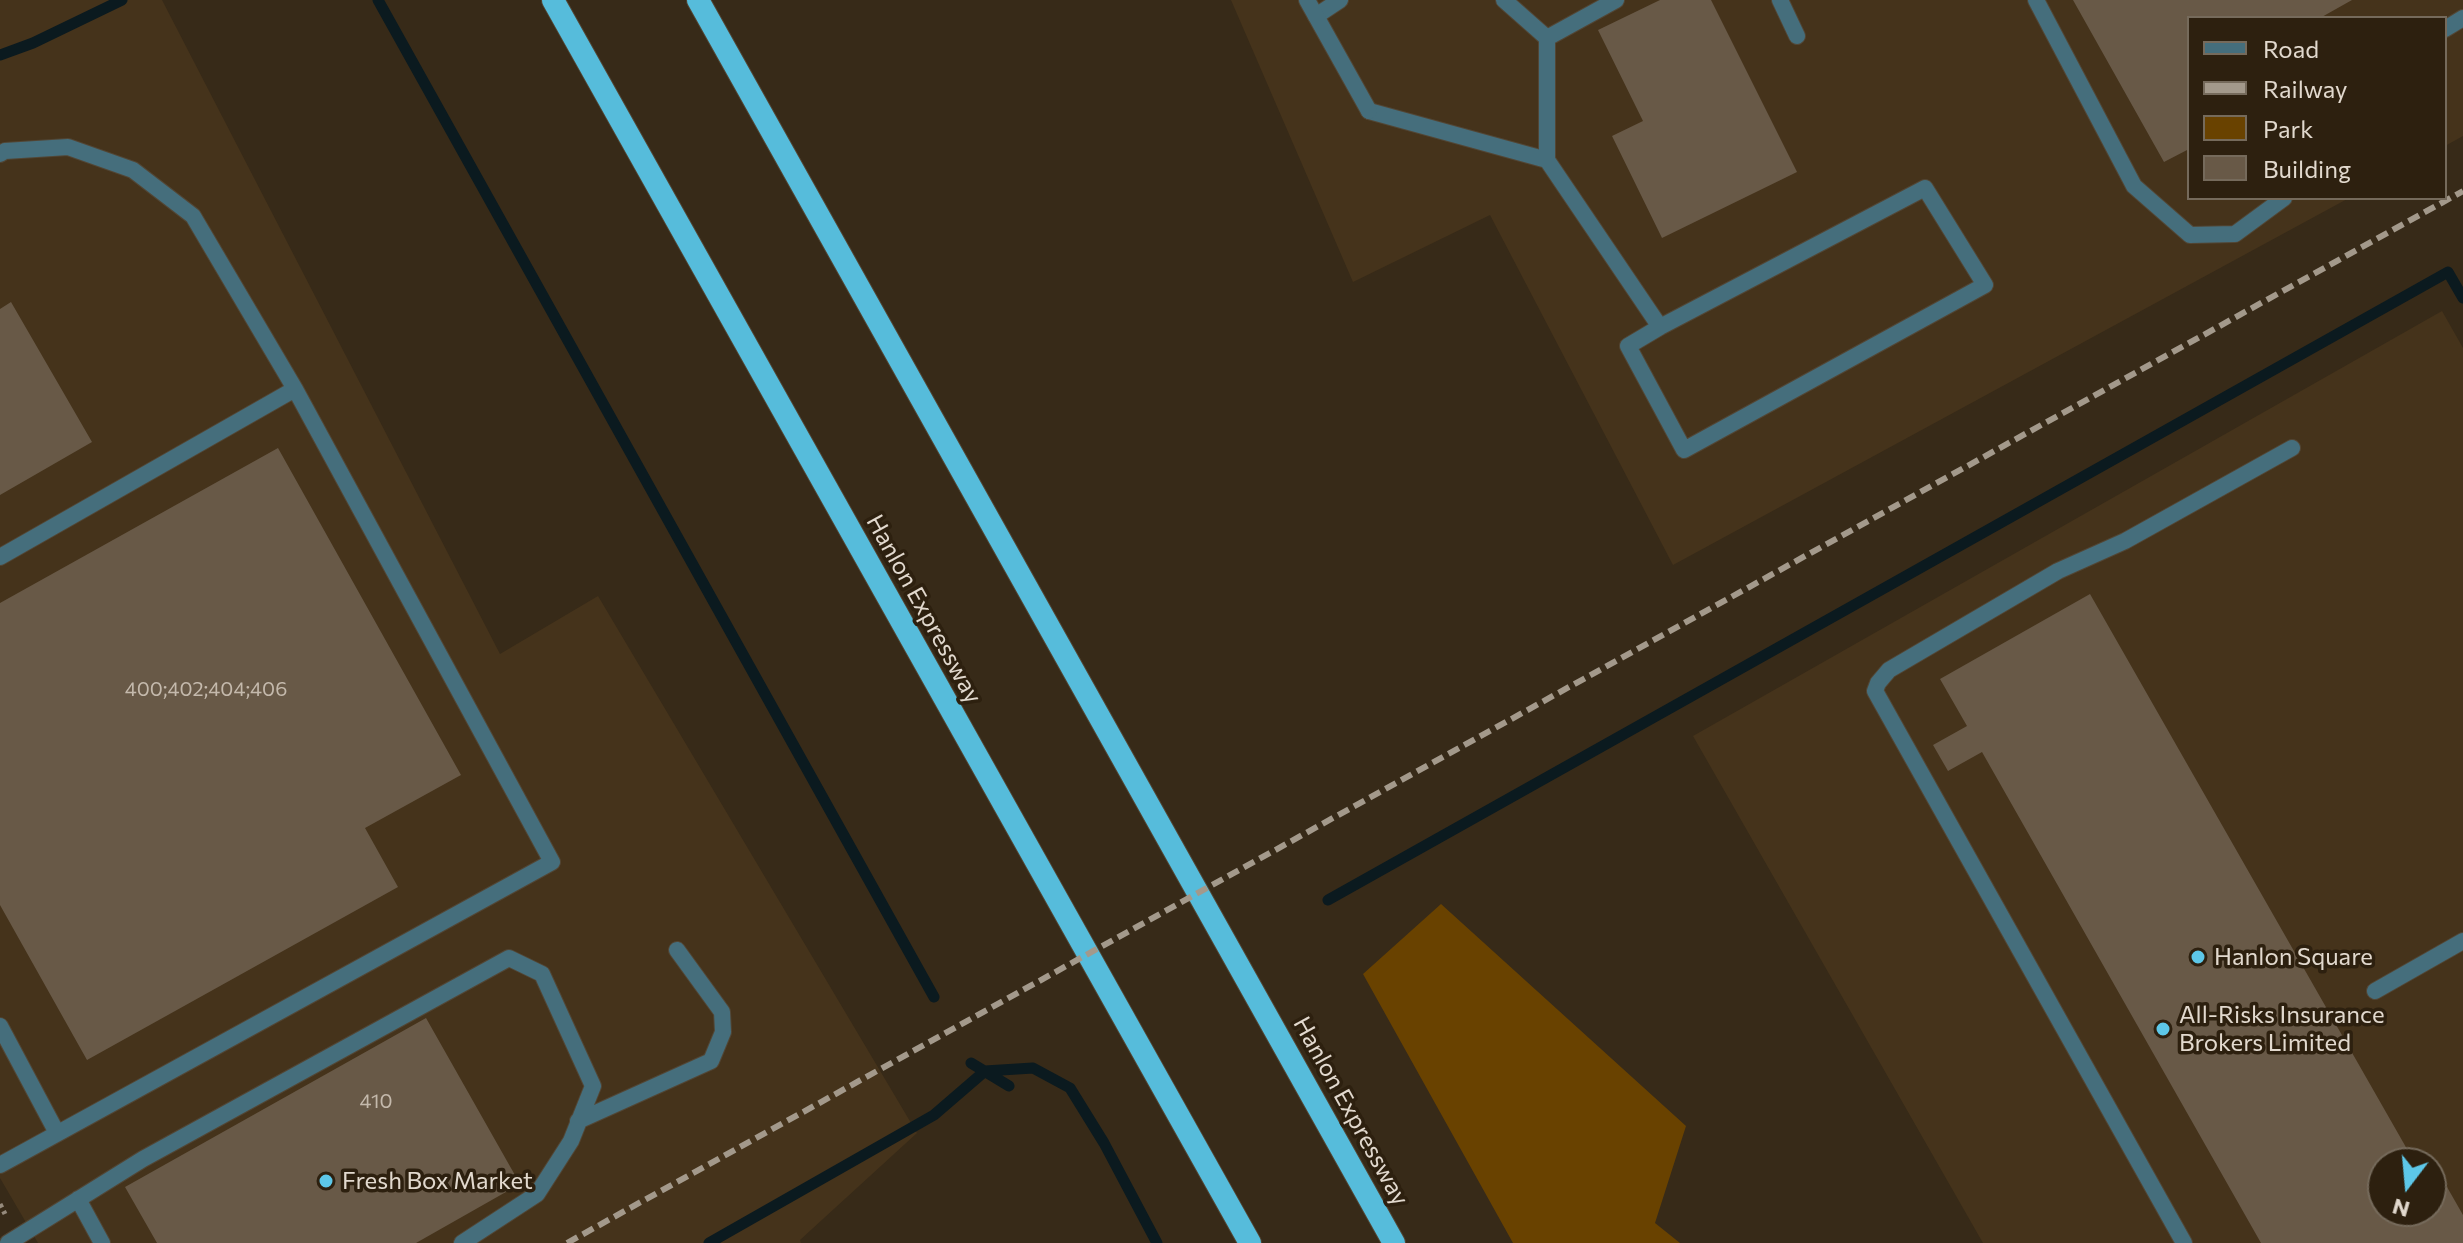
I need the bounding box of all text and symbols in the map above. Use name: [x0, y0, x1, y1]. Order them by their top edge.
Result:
legend: [2187, 16, 2447, 200]
text: Road: [2263, 34, 2319, 63]
text: Railway: [2263, 74, 2348, 103]
text: Park: [2263, 114, 2313, 143]
text: Building: [2263, 154, 2351, 183]
street label: Hanlon Expressway: [860, 510, 988, 708]
house number: 400;402;404;406: [125, 677, 287, 701]
place label: Hanlon Square: [2214, 943, 2373, 971]
marker: Hanlon Square: [2189, 948, 2207, 966]
place label: All-Risks Insurance Brokers Limited: [2179, 1001, 2385, 1057]
street label: Hanlon Expressway: [1287, 1012, 1415, 1210]
marker: All-Risks Insurance Brokers Limited: [2154, 1020, 2172, 1038]
house number: 410: [360, 1089, 392, 1113]
north arrow: [2367, 1147, 2447, 1227]
place label: Fresh Box Market: [342, 1167, 533, 1195]
marker: Fresh Box Market: [317, 1172, 335, 1190]
text: N: [2389, 1193, 2412, 1224]

